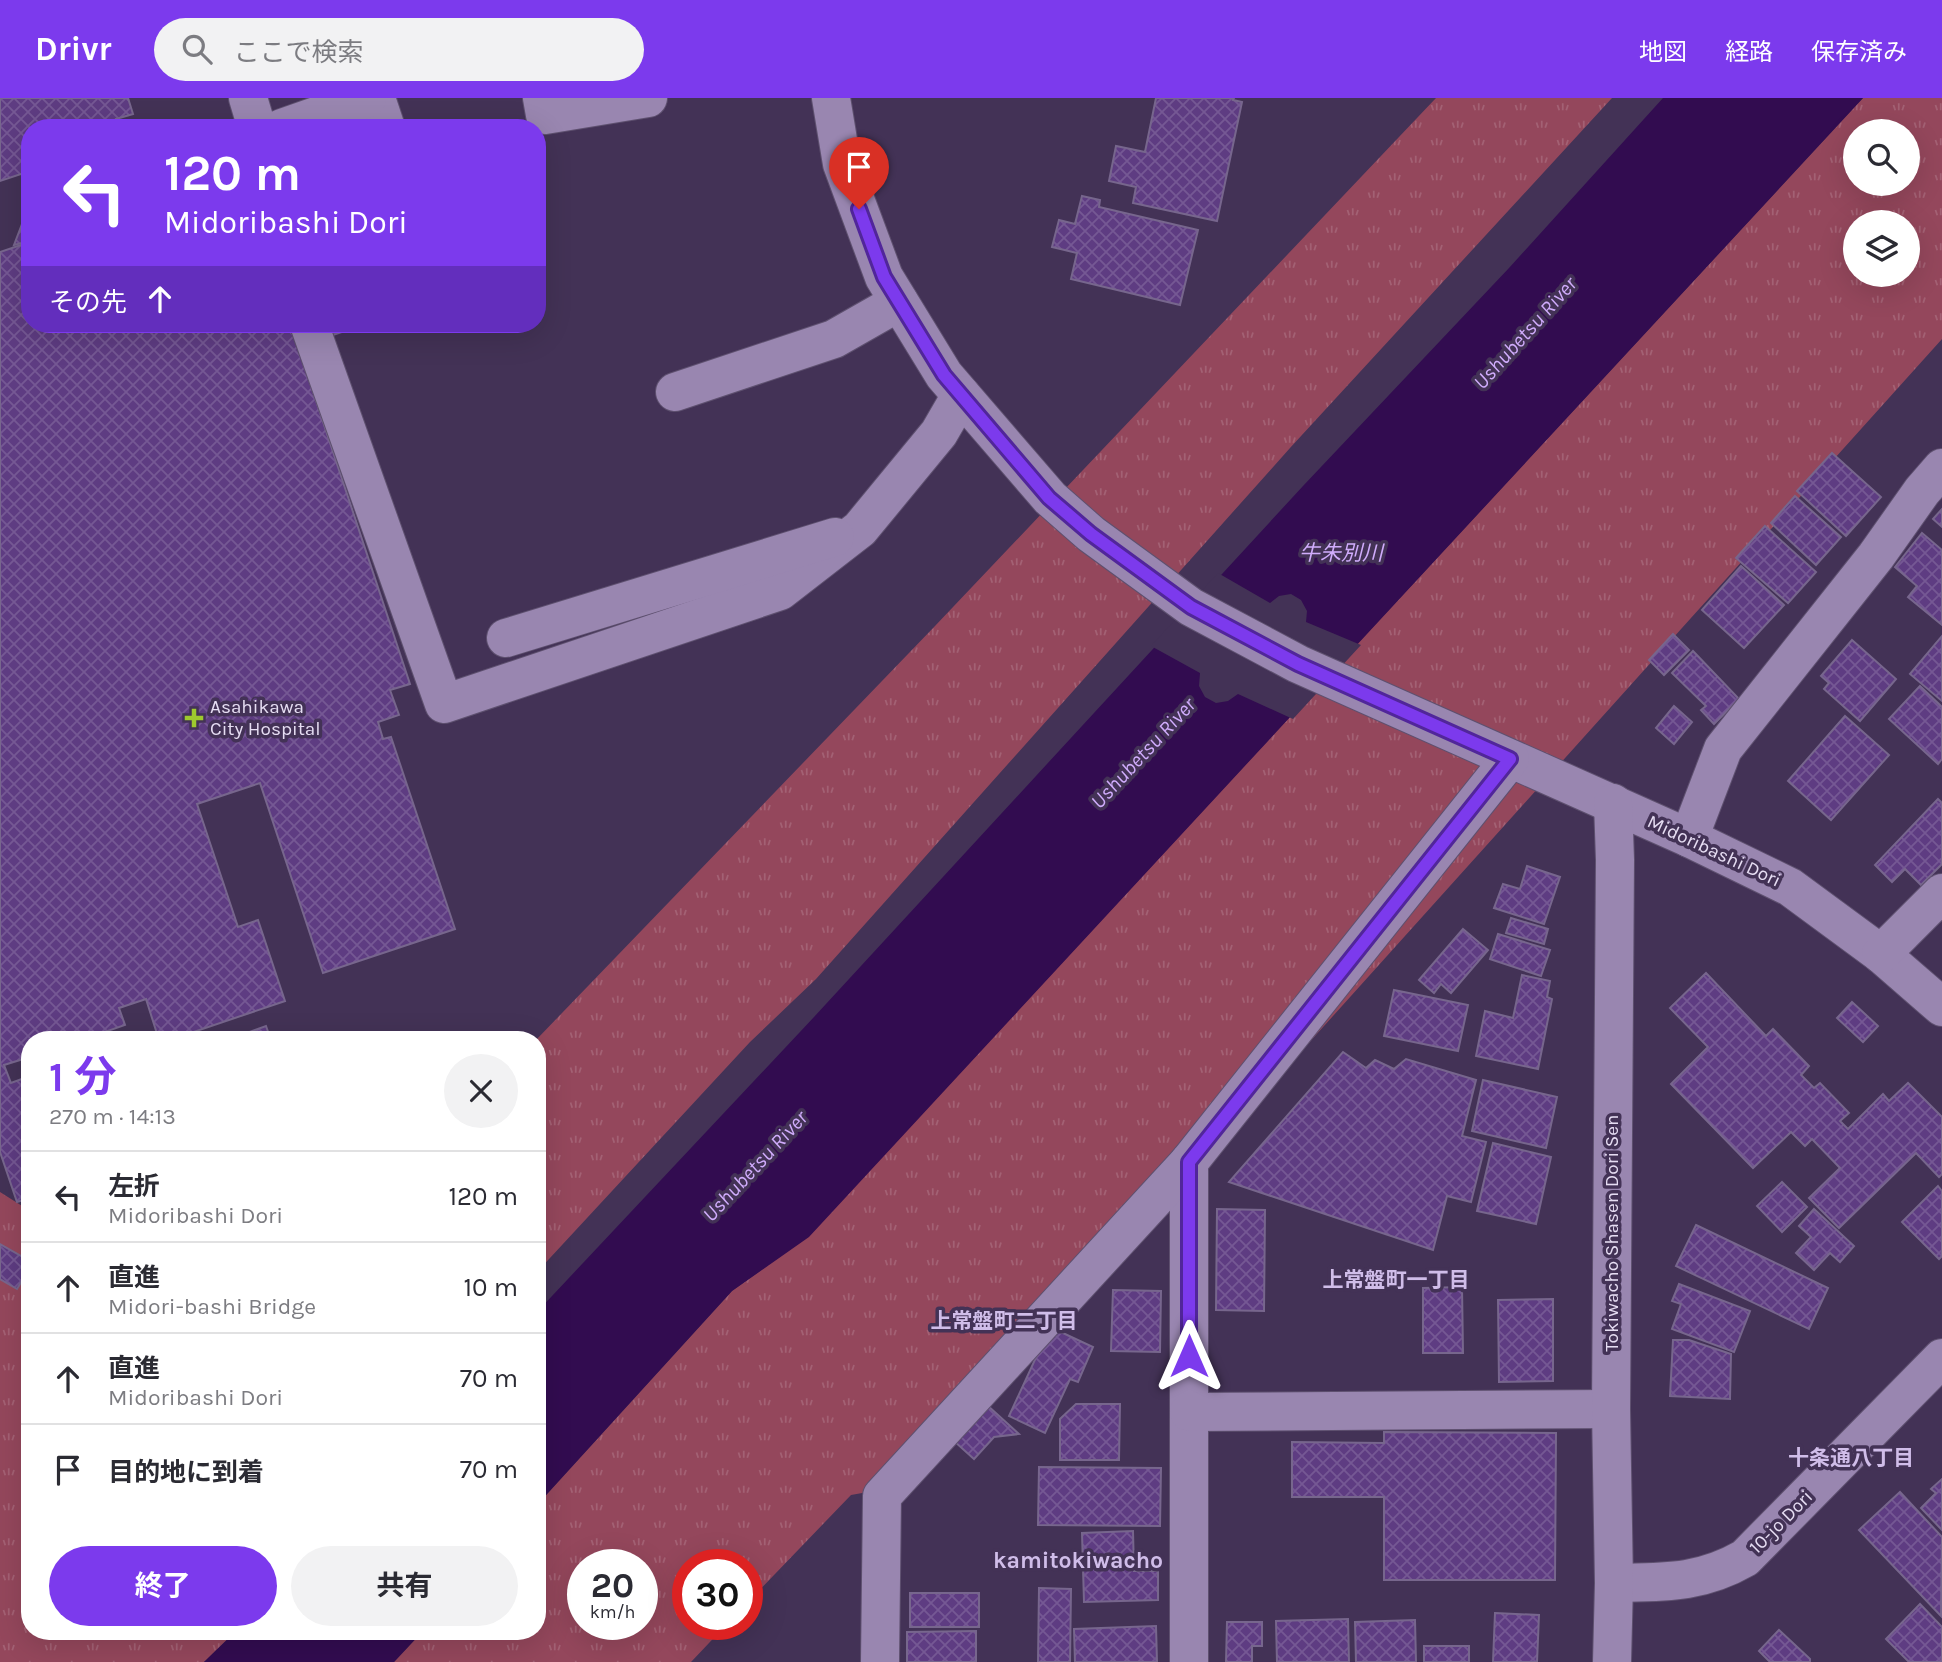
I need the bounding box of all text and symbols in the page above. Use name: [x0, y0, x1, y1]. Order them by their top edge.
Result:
search box: [154, 18, 644, 81]
text: Drivr: [35, 30, 112, 68]
icon: search: [178, 30, 216, 68]
text: ここで検索: [234, 37, 364, 68]
text: 地図: [1639, 38, 1687, 66]
text: 経路: [1725, 38, 1773, 66]
text: 保存済み: [1811, 38, 1907, 66]
map controls: [1843, 119, 1920, 287]
button: search: [1843, 119, 1920, 196]
pin: [829, 137, 889, 209]
text: 120 m: [164, 145, 301, 202]
icon: left: [49, 147, 140, 238]
icon: arrive: [840, 148, 878, 186]
text: Midoribashi Dori: [164, 204, 408, 241]
button: layers: [1843, 210, 1920, 287]
water label: Ushubetsu River: [1468, 271, 1582, 394]
icon: ahead: [141, 280, 179, 318]
text: その先: [49, 287, 127, 318]
water label: 牛朱別川: [1299, 541, 1385, 565]
water label: Ushubetsu River: [1086, 692, 1201, 813]
place label: Asahikawa City Hospital: [210, 696, 321, 740]
marker: Asahikawa City Hospital: [184, 708, 204, 728]
street label: Midoribashi Dori: [1644, 810, 1784, 892]
text: 1 分: [49, 1052, 117, 1102]
button: close: [444, 1054, 518, 1128]
text: 270 m · 14:13: [49, 1103, 176, 1130]
water label: Ushubetsu River: [698, 1105, 813, 1226]
street label: Tokiwacho Shasen Dori Sen: [1601, 1115, 1623, 1351]
text: 左折: [108, 1171, 160, 1202]
icon: left: [49, 1178, 87, 1216]
text: 120 m: [448, 1181, 518, 1212]
text: Midoribashi Dori: [108, 1202, 283, 1229]
text: 直進: [108, 1262, 160, 1293]
district label: 上常盤町一丁目: [1323, 1268, 1470, 1292]
icon: ahead: [49, 1269, 87, 1307]
text: 10 m: [463, 1272, 518, 1303]
text: Midori-bashi Bridge: [108, 1293, 316, 1320]
district label: 上常盤町二丁目: [931, 1309, 1078, 1333]
position arrow: [1152, 1319, 1226, 1393]
text: 直進: [108, 1353, 160, 1384]
icon: ahead: [49, 1360, 87, 1398]
text: 70 m: [460, 1363, 518, 1394]
text: Midoribashi Dori: [108, 1384, 283, 1411]
district label: 十条通八丁目: [1788, 1446, 1914, 1470]
icon: arrive: [49, 1451, 87, 1489]
text: 70 m: [460, 1454, 518, 1485]
text: 目的地に到着: [108, 1457, 264, 1488]
street label: 10-jo Dori: [1745, 1486, 1817, 1558]
button: 終了: [49, 1546, 277, 1626]
button: 共有: [291, 1546, 518, 1626]
district label: kamitokiwacho: [993, 1547, 1163, 1574]
speed limit sign: 30: [672, 1549, 763, 1640]
text: 20: [591, 1565, 634, 1606]
text: km/h: [590, 1601, 635, 1623]

